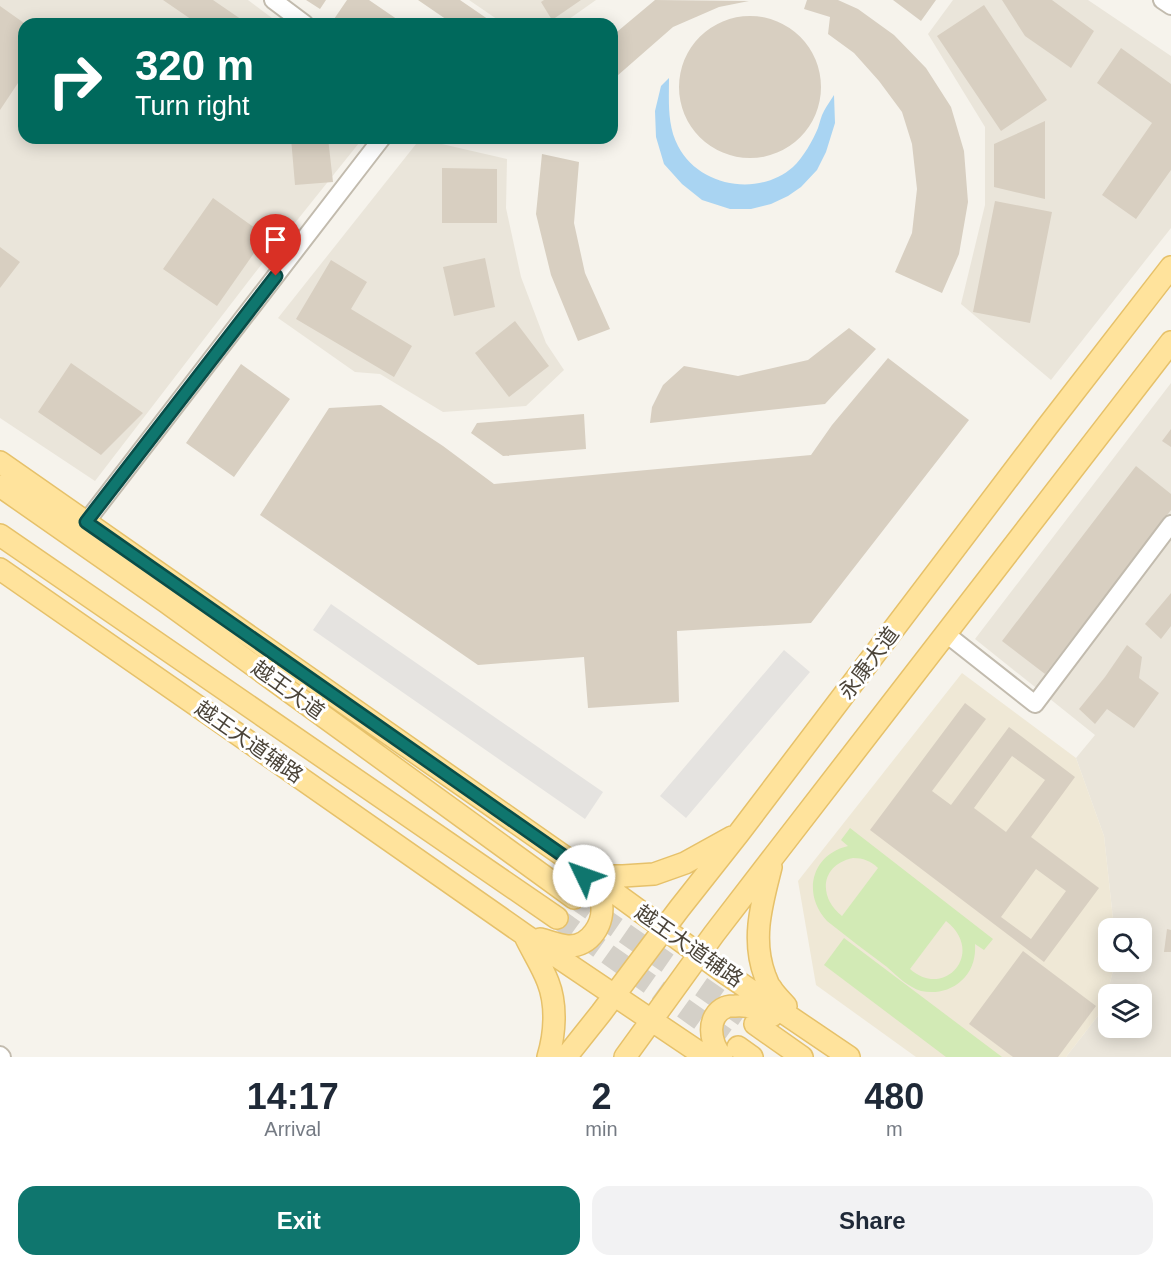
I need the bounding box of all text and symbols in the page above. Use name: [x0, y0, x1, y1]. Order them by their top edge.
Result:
icon: right: [36, 42, 114, 120]
text: 320 m: [135, 42, 254, 89]
text: Turn right: [135, 91, 250, 121]
pin: [250, 214, 301, 276]
icon: arrive: [259, 223, 292, 256]
street label: 永康大道: [834, 622, 903, 703]
street label: 越王大道: [248, 656, 329, 724]
street label: 越王大道辅路: [191, 696, 307, 787]
position arrow: [552, 844, 616, 908]
street label: 越王大道辅路: [631, 900, 747, 991]
map controls: [1098, 918, 1152, 1038]
button: search: [1098, 918, 1152, 972]
button: layers: [1098, 984, 1152, 1038]
text: 14:17: [247, 1076, 339, 1117]
text: 2: [591, 1076, 611, 1117]
text: 480: [864, 1076, 924, 1117]
text: Arrival: [264, 1118, 321, 1140]
text: min: [585, 1118, 618, 1140]
text: m: [886, 1118, 903, 1140]
button: Exit: [18, 1186, 580, 1255]
button: Share: [592, 1186, 1153, 1255]

